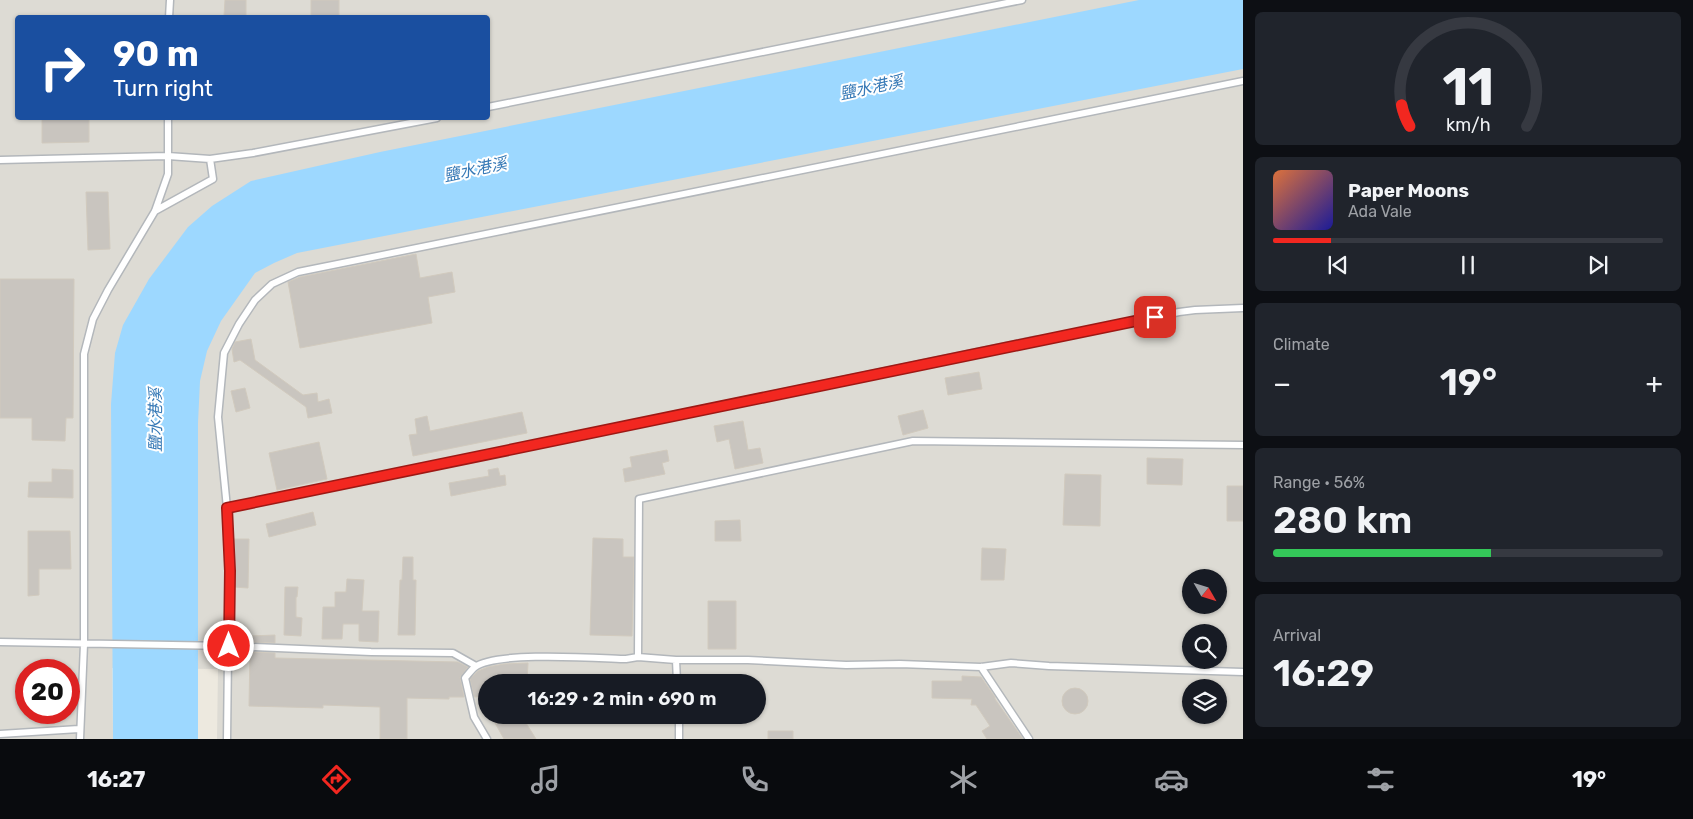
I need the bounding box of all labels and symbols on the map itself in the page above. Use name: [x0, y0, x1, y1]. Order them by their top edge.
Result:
water label: 鹽水港溪: [838, 71, 906, 103]
water label: 鹽水港溪: [442, 153, 510, 185]
pin: [1134, 296, 1176, 338]
water label: 鹽水港溪: [146, 386, 165, 452]
north arrow: [1182, 569, 1228, 614]
position arrow: [202, 619, 254, 671]
speed limit sign: 20: [15, 659, 80, 724]

